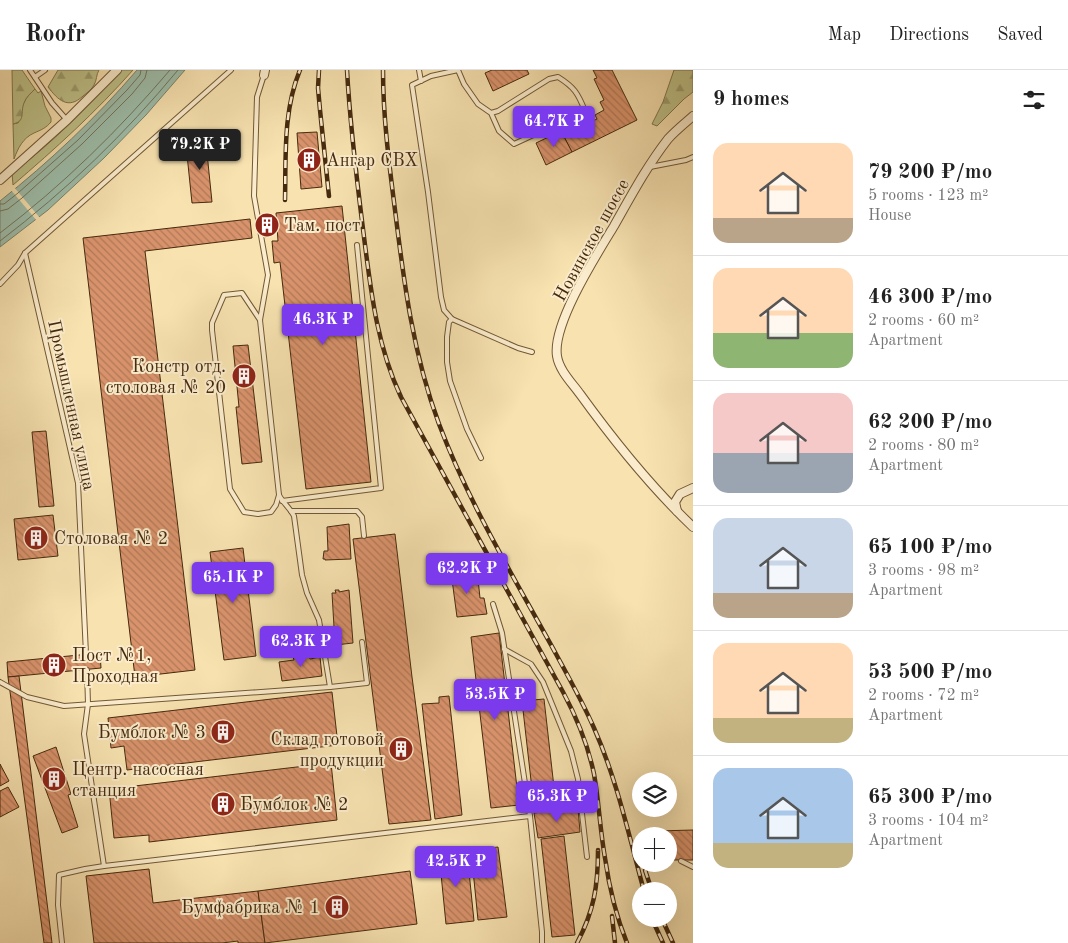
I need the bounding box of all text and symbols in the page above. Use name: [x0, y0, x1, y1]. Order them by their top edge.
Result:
text: Roofr: [25, 23, 86, 47]
text: Map: [828, 26, 861, 44]
text: Directions: [889, 26, 969, 44]
text: Saved: [997, 26, 1043, 44]
icon: filters: [1020, 86, 1048, 114]
text: 9 homes: [713, 89, 789, 110]
pin: 64.7K ₽: [508, 106, 600, 148]
text: 64.7K ₽: [524, 114, 584, 130]
pin: 79.2K ₽: [154, 128, 246, 171]
text: 79.2K ₽: [170, 137, 230, 153]
building icon: Ангар СВХ: [296, 147, 322, 173]
place label: Ангар СВХ: [326, 152, 419, 170]
text: 79 200 ₽/mo: [868, 162, 992, 183]
icon: home: [753, 163, 813, 223]
street label: Новинское шоссе: [551, 176, 633, 305]
text: 5 rooms · 123 m²: [868, 188, 988, 204]
text: House: [868, 208, 911, 224]
building icon: Там. пост: [254, 212, 280, 238]
place label: Там. пост: [284, 217, 360, 235]
text: 46 300 ₽/mo: [868, 287, 992, 308]
icon: home: [753, 288, 813, 348]
pin: 46.3K ₽: [277, 304, 369, 346]
text: 46.3K ₽: [293, 312, 353, 328]
text: 2 rooms · 60 m²: [868, 313, 979, 329]
street label: Промышленная улица: [44, 318, 98, 492]
text: Apartment: [868, 333, 943, 349]
place label: Констр отд. столовая № 20: [106, 358, 226, 397]
building icon: Констр отд. столовая № 20: [231, 363, 257, 389]
text: 62 200 ₽/mo: [868, 412, 992, 433]
icon: home: [753, 413, 813, 473]
text: 2 rooms · 80 m²: [868, 438, 979, 454]
text: Apartment: [868, 458, 943, 474]
building icon: Столовая № 2: [23, 525, 49, 551]
place label: Столовая № 2: [54, 530, 168, 548]
text: 65 100 ₽/mo: [868, 537, 992, 558]
icon: home: [753, 538, 813, 598]
pin: 62.2K ₽: [421, 552, 513, 595]
text: 62.2K ₽: [437, 561, 497, 577]
pin: 65.1K ₽: [187, 562, 279, 604]
text: 3 rooms · 98 m²: [868, 563, 979, 579]
text: 65.1K ₽: [203, 570, 263, 586]
text: Apartment: [868, 583, 943, 599]
pin: 62.3K ₽: [255, 626, 347, 668]
text: 62.3K ₽: [271, 634, 331, 650]
place label: Пост №1, Проходная: [72, 647, 158, 686]
building icon: Пост №1, Проходная: [41, 652, 67, 678]
text: 53 500 ₽/mo: [868, 662, 992, 683]
icon: home: [753, 663, 813, 723]
pin: 53.5K ₽: [449, 678, 541, 721]
text: 53.5K ₽: [465, 687, 525, 703]
text: 2 rooms · 72 m²: [868, 688, 979, 704]
text: Apartment: [868, 708, 943, 724]
building icon: Бумблок № 3: [210, 719, 236, 745]
place label: Бумблок № 3: [98, 724, 206, 742]
place label: Склад готовой продукции: [271, 731, 384, 770]
building icon: Склад готовой продукции: [388, 736, 414, 762]
place label: Центр. насосная станция: [72, 761, 204, 800]
building icon: Центр. насосная станция: [41, 766, 67, 792]
map controls: [632, 772, 677, 927]
button: layers: [632, 772, 677, 817]
pin: 65.3K ₽: [511, 780, 603, 823]
text: 65 300 ₽/mo: [868, 787, 992, 808]
icon: home: [753, 788, 813, 848]
text: 65.3K ₽: [527, 789, 587, 805]
building icon: Бумблок № 2: [210, 791, 236, 817]
place label: Бумблок № 2: [240, 796, 348, 814]
text: 3 rooms · 104 m²: [868, 813, 988, 829]
button: +: [632, 827, 677, 872]
text: Apartment: [868, 833, 943, 849]
pin: 42.5K ₽: [410, 846, 502, 888]
text: 42.5K ₽: [426, 854, 486, 870]
button: −: [632, 882, 677, 927]
building icon: Бумфабрика № 1: [324, 894, 350, 920]
place label: Бумфабрика № 1: [181, 899, 320, 918]

